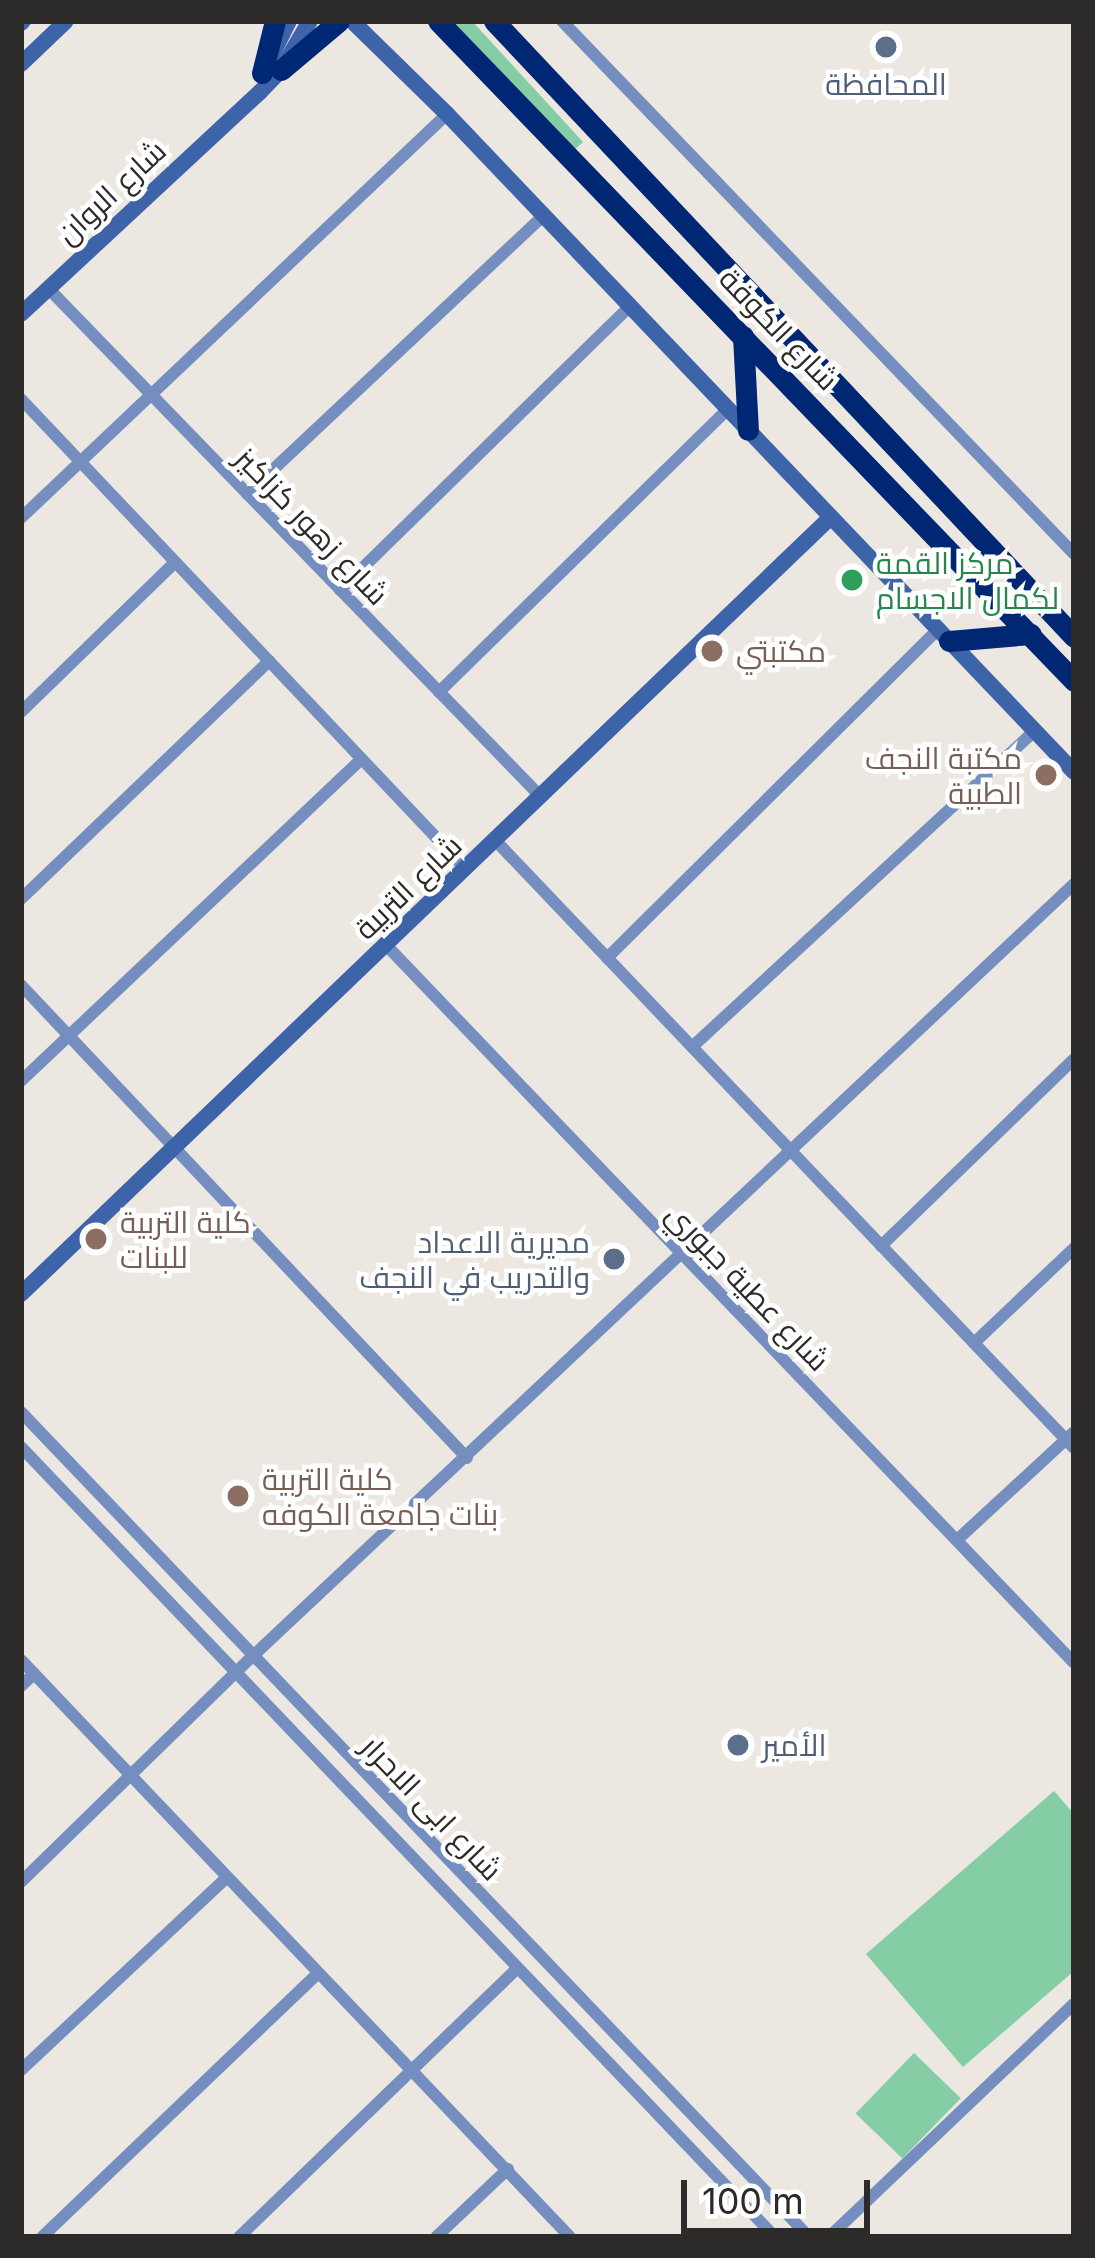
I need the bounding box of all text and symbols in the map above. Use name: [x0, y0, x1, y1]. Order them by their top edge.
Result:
marker: المحافظة: [873, 34, 899, 60]
place label: المحافظة: [825, 66, 947, 102]
street label: شارع الروان: [49, 132, 173, 252]
street label: شارع الكوفة: [712, 261, 846, 397]
street label: شارع زهور كزاكيز: [228, 440, 396, 612]
place label: مركز القمة لكمال الاجسام: [876, 545, 1059, 616]
marker: مركز القمة لكمال الاجسام: [839, 567, 865, 593]
place label: مكتبتي: [736, 633, 826, 669]
marker: مكتبتي: [699, 638, 725, 664]
place label: مكتبة النجف الطبية: [865, 740, 1022, 810]
marker: مكتبة النجف الطبية: [1033, 762, 1059, 788]
street label: شارع التربية: [347, 827, 469, 947]
street label: شارع عطية جبوري: [659, 1196, 837, 1378]
place label: كلية التربية للبنات: [120, 1204, 251, 1274]
place label: مديرية الاعداد والتدريب في النجف: [359, 1224, 590, 1294]
marker: كلية التربية للبنات: [83, 1226, 109, 1252]
marker: مديرية الاعداد والتدريب في النجف: [601, 1246, 627, 1272]
place label: كلية التربية بنات جامعة الكوفه: [262, 1461, 498, 1532]
marker: كلية التربية بنات جامعة الكوفه: [225, 1483, 251, 1509]
place label: الأمير: [762, 1727, 826, 1763]
street label: شارع ابی الاحرار: [354, 1728, 510, 1888]
marker: الأمير: [725, 1732, 751, 1758]
scale bar: [687, 2156, 876, 2230]
text: 100 m: [702, 2179, 804, 2223]

